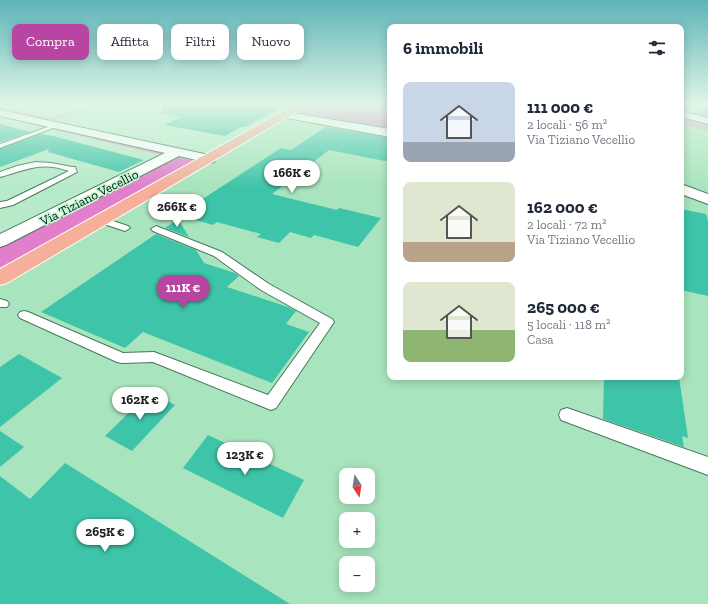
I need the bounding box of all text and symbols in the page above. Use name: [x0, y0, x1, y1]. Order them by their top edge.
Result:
chip: Compra: [12, 24, 89, 60]
chip: Affitta: [97, 24, 163, 60]
chip: Filtri: [171, 24, 229, 60]
chip: Nuovo: [237, 24, 304, 60]
icon: filters: [646, 37, 668, 59]
text: 6 immobili: [403, 38, 483, 58]
text: 111 000 €: [527, 97, 593, 117]
icon: home: [435, 98, 483, 146]
text: 2 locali · 56 m²: [527, 117, 607, 132]
text: Via Tiziano Vecellio: [527, 132, 635, 147]
pin: 166K €: [259, 160, 325, 194]
text: 166K €: [273, 165, 311, 180]
street label: Via Tiziano Vecellio: [37, 166, 141, 229]
pin: 266K €: [144, 194, 210, 228]
text: 162 000 €: [527, 197, 598, 217]
icon: home: [435, 198, 483, 246]
text: 266K €: [157, 199, 197, 214]
text: 2 locali · 72 m²: [527, 217, 606, 232]
text: Via Tiziano Vecellio: [527, 232, 635, 247]
pin: 111K €: [150, 275, 216, 309]
text: 111K €: [166, 280, 200, 295]
text: 265 000 €: [527, 297, 600, 317]
icon: home: [435, 298, 483, 346]
text: 5 locali · 118 m²: [527, 317, 611, 332]
text: Casa: [527, 332, 554, 347]
pin: 162K €: [107, 387, 173, 421]
text: 162K €: [121, 392, 159, 407]
pin: 123K €: [212, 442, 278, 476]
text: 123K €: [226, 447, 264, 462]
north arrow: [339, 468, 375, 504]
map controls: [339, 468, 375, 592]
button: +: [339, 512, 375, 548]
pin: 265K €: [72, 519, 138, 553]
text: 265K €: [85, 524, 125, 539]
button: −: [339, 556, 375, 592]

